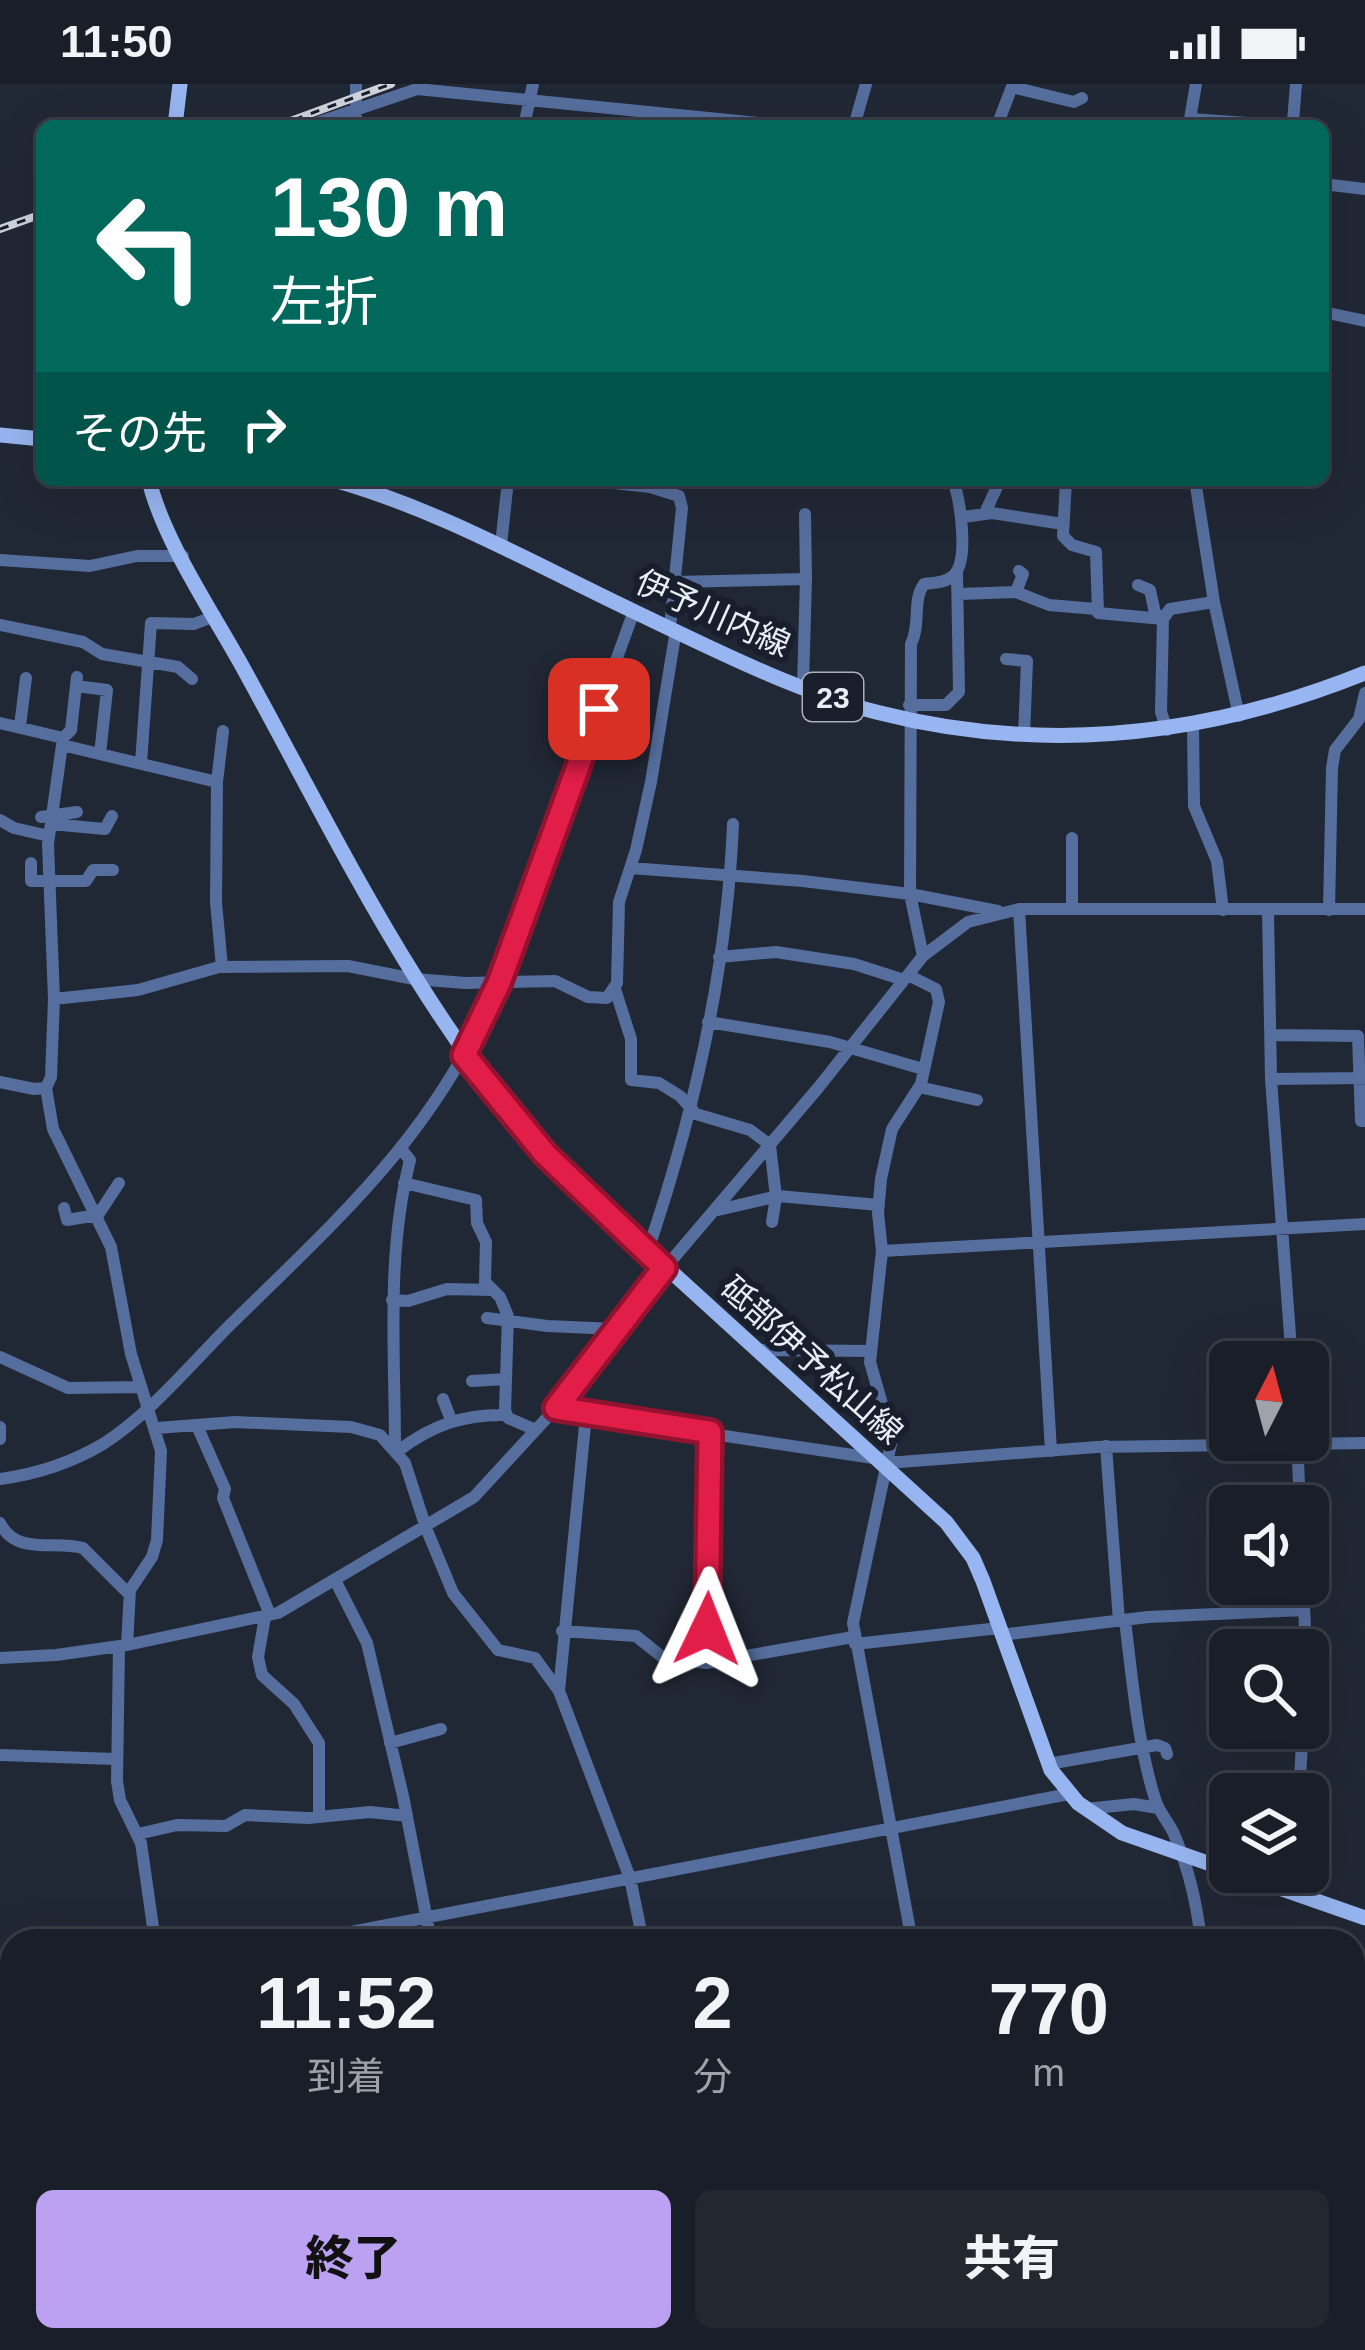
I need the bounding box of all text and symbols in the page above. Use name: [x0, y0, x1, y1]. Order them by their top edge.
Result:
text: 11:50: [60, 16, 173, 67]
text: 130 m: [270, 160, 508, 254]
icon: left: [72, 168, 228, 324]
text: 左折: [270, 272, 378, 332]
icon: right: [231, 396, 297, 462]
text: その先: [72, 408, 207, 459]
street label: 伊予川内線: [630, 563, 796, 663]
pin: [548, 658, 650, 760]
road number: 23: [803, 673, 863, 721]
icon: arrive: [566, 676, 632, 742]
street label: 砥部伊予松山線: [714, 1269, 910, 1451]
north arrow: [1209, 1341, 1329, 1461]
map controls: [1209, 1341, 1329, 1893]
button: sound: [1209, 1485, 1329, 1605]
position arrow: [644, 1566, 770, 1692]
button: search: [1209, 1629, 1329, 1749]
button: layers: [1209, 1773, 1329, 1893]
text: 11:52: [256, 1963, 436, 2043]
text: 2: [693, 1963, 733, 2043]
text: 770: [989, 1969, 1109, 2049]
text: m: [1033, 2051, 1065, 2094]
text: 到着: [307, 2055, 385, 2098]
text: 分: [693, 2055, 732, 2098]
button: 終了: [36, 2190, 671, 2328]
button: 共有: [695, 2190, 1329, 2328]

